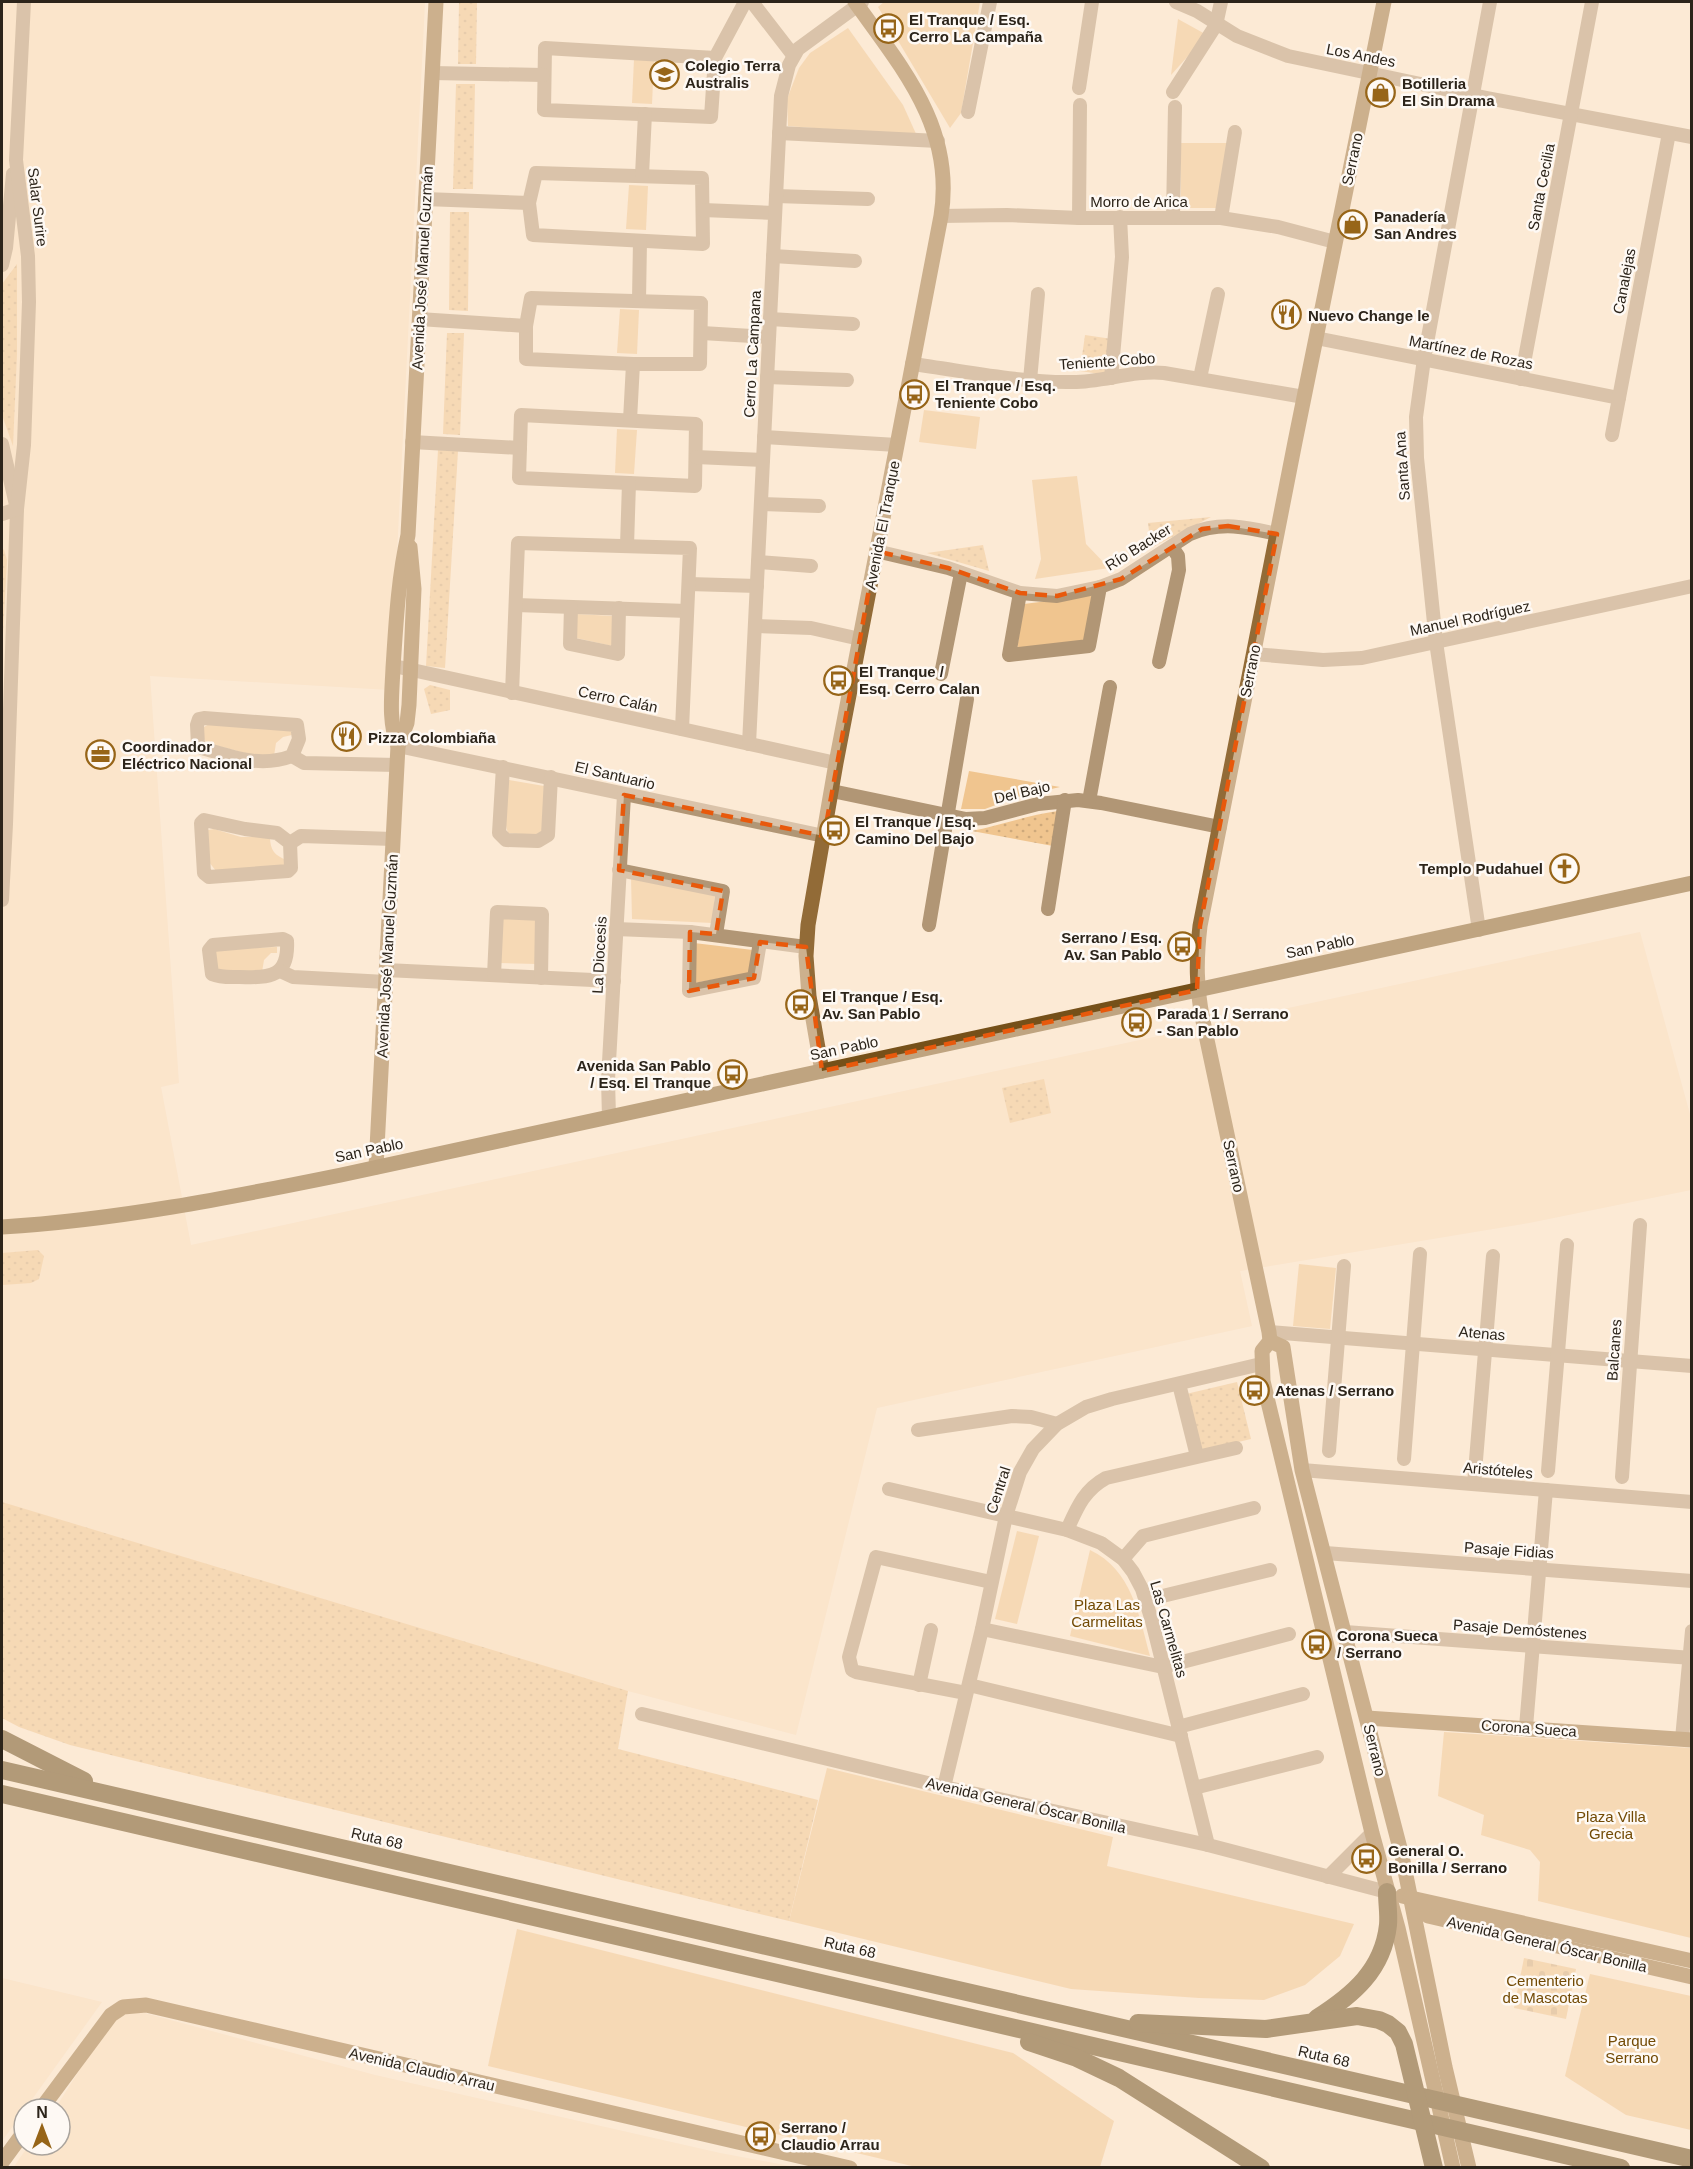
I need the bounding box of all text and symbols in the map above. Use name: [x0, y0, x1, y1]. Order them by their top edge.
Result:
place label: El Tranque / Esq. Cerro La Campaña: [909, 11, 1043, 45]
bus stop icon: El Tranque / Esq. Cerro La Campaña: [872, 12, 904, 44]
street label: Los Andes: [1325, 40, 1397, 70]
place label: Colegio Terra Australis: [685, 57, 781, 91]
school or university icon: Colegio Terra Australis: [648, 58, 680, 90]
place label: Botilleria El Sin Drama: [1402, 75, 1495, 109]
shop icon: Botilleria El Sin Drama: [1365, 76, 1397, 108]
street label: Serrano: [1338, 131, 1366, 187]
street label: Santa Cecilia: [1524, 141, 1558, 232]
street label: Avenida José Manuel Guzmán: [408, 166, 436, 370]
street label: Salar Surire: [25, 167, 51, 247]
street label: Morro de Arica: [1090, 193, 1188, 210]
place label: Panadería San Andres: [1374, 208, 1457, 242]
shop icon: Panadería San Andres: [1337, 209, 1369, 241]
street label: Canalejas: [1609, 247, 1639, 315]
street label: Cerro La Campana: [740, 289, 764, 418]
restaurant icon: Nuevo Change le: [1271, 299, 1303, 331]
place label: Nuevo Change le: [1308, 307, 1430, 324]
street label: Martínez de Rozas: [1408, 332, 1534, 372]
street label: Teniente Cobo: [1058, 349, 1156, 373]
place label: El Tranque / Esq. Teniente Cobo: [935, 377, 1056, 411]
bus stop icon: El Tranque / Esq. Teniente Cobo: [898, 378, 930, 410]
street label: Santa Ana: [1391, 430, 1413, 501]
street label: Avenida El Tranque: [861, 459, 903, 591]
street label: Río Backer: [1102, 520, 1174, 574]
street label: Manuel Rodríguez: [1408, 597, 1532, 639]
street label: Serrano: [1237, 643, 1263, 699]
place label: El Tranque / Esq. Cerro Calan: [859, 663, 980, 697]
bus stop icon: El Tranque / Esq. Cerro Calan: [822, 664, 854, 696]
street label: Cerro Calán: [577, 682, 659, 716]
restaurant icon: Pizza Colombiaña: [331, 721, 363, 753]
place label: Pizza Colombiaña: [368, 729, 496, 746]
place label: Coordinador Eléctrico Nacional: [122, 738, 252, 772]
office icon: Coordinador Eléctrico Nacional: [85, 739, 117, 771]
street label: El Santuario: [573, 758, 657, 792]
street label: Del Bajo: [992, 777, 1052, 807]
place label: El Tranque / Esq. Camino Del Bajo: [855, 813, 976, 847]
bus stop icon: El Tranque / Esq. Camino Del Bajo: [818, 814, 850, 846]
church icon: Templo Pudahuel: [1548, 852, 1580, 884]
street label: Avenida José Manuel Guzmán: [373, 854, 401, 1058]
place label: Templo Pudahuel: [1419, 860, 1543, 877]
street label: La Diocesis: [588, 916, 610, 994]
place label: Serrano / Esq. Av. San Pablo: [1061, 929, 1162, 963]
bus stop icon: Serrano / Esq. Av. San Pablo: [1167, 930, 1199, 962]
street label: San Pablo: [1284, 930, 1356, 962]
place label: El Tranque / Esq. Av. San Pablo: [822, 988, 943, 1022]
bus stop icon: El Tranque / Esq. Av. San Pablo: [785, 989, 817, 1021]
place label: Parada 1 / Serrano - San Pablo: [1157, 1005, 1289, 1039]
bus stop icon: Parada 1 / Serrano - San Pablo: [1120, 1006, 1152, 1038]
street label: San Pablo: [808, 1032, 880, 1064]
place label: Avenida San Pablo / Esq. El Tranque: [577, 1057, 711, 1091]
bus stop icon: Avenida San Pablo / Esq. El Tranque: [716, 1058, 748, 1090]
street label: San Pablo: [333, 1134, 405, 1166]
street label: Serrano: [1220, 1138, 1248, 1194]
street label: Balcanes: [1603, 1319, 1625, 1381]
street label: Atenas: [1458, 1322, 1506, 1344]
bus stop icon: Atenas / Serrano: [1238, 1374, 1270, 1406]
place label: Atenas / Serrano: [1275, 1382, 1394, 1399]
street label: Aristóteles: [1462, 1458, 1534, 1482]
street label: Central: [982, 1464, 1014, 1516]
street label: Pasaje Fidias: [1463, 1538, 1555, 1562]
street label: Las Carmelitas: [1147, 1579, 1191, 1679]
park label: Plaza Las Carmelitas: [1071, 1596, 1143, 1630]
street label: Pasaje Demóstenes: [1452, 1616, 1588, 1642]
place label: Corona Sueca / Serrano: [1337, 1627, 1439, 1661]
bus stop icon: Corona Sueca / Serrano: [1300, 1628, 1332, 1660]
street label: Corona Sueca: [1481, 1716, 1578, 1740]
street label: Serrano: [1360, 1722, 1390, 1778]
street label: Avenida General Óscar Bonilla: [924, 1774, 1128, 1836]
park label: Plaza Villa Grecia: [1576, 1808, 1647, 1842]
street label: Ruta 68: [349, 1824, 405, 1852]
place label: General O. Bonilla / Serrano: [1388, 1842, 1507, 1876]
bus stop icon: General O. Bonilla / Serrano: [1351, 1843, 1383, 1875]
street label: Avenida General Óscar Bonilla: [1445, 1913, 1649, 1975]
street label: Ruta 68: [822, 1933, 878, 1961]
park label: Cementerio de Mascotas: [1502, 1972, 1588, 2006]
park label: Parque Serrano: [1605, 2032, 1659, 2066]
street label: Ruta 68: [1296, 2042, 1352, 2070]
street label: Avenida Claudio Arrau: [347, 2044, 497, 2094]
north arrow: [12, 2097, 72, 2157]
text: N: [36, 2104, 48, 2121]
place label: Serrano / Claudio Arrau: [781, 2119, 880, 2153]
bus stop icon: Serrano / Claudio Arrau: [744, 2120, 776, 2152]

